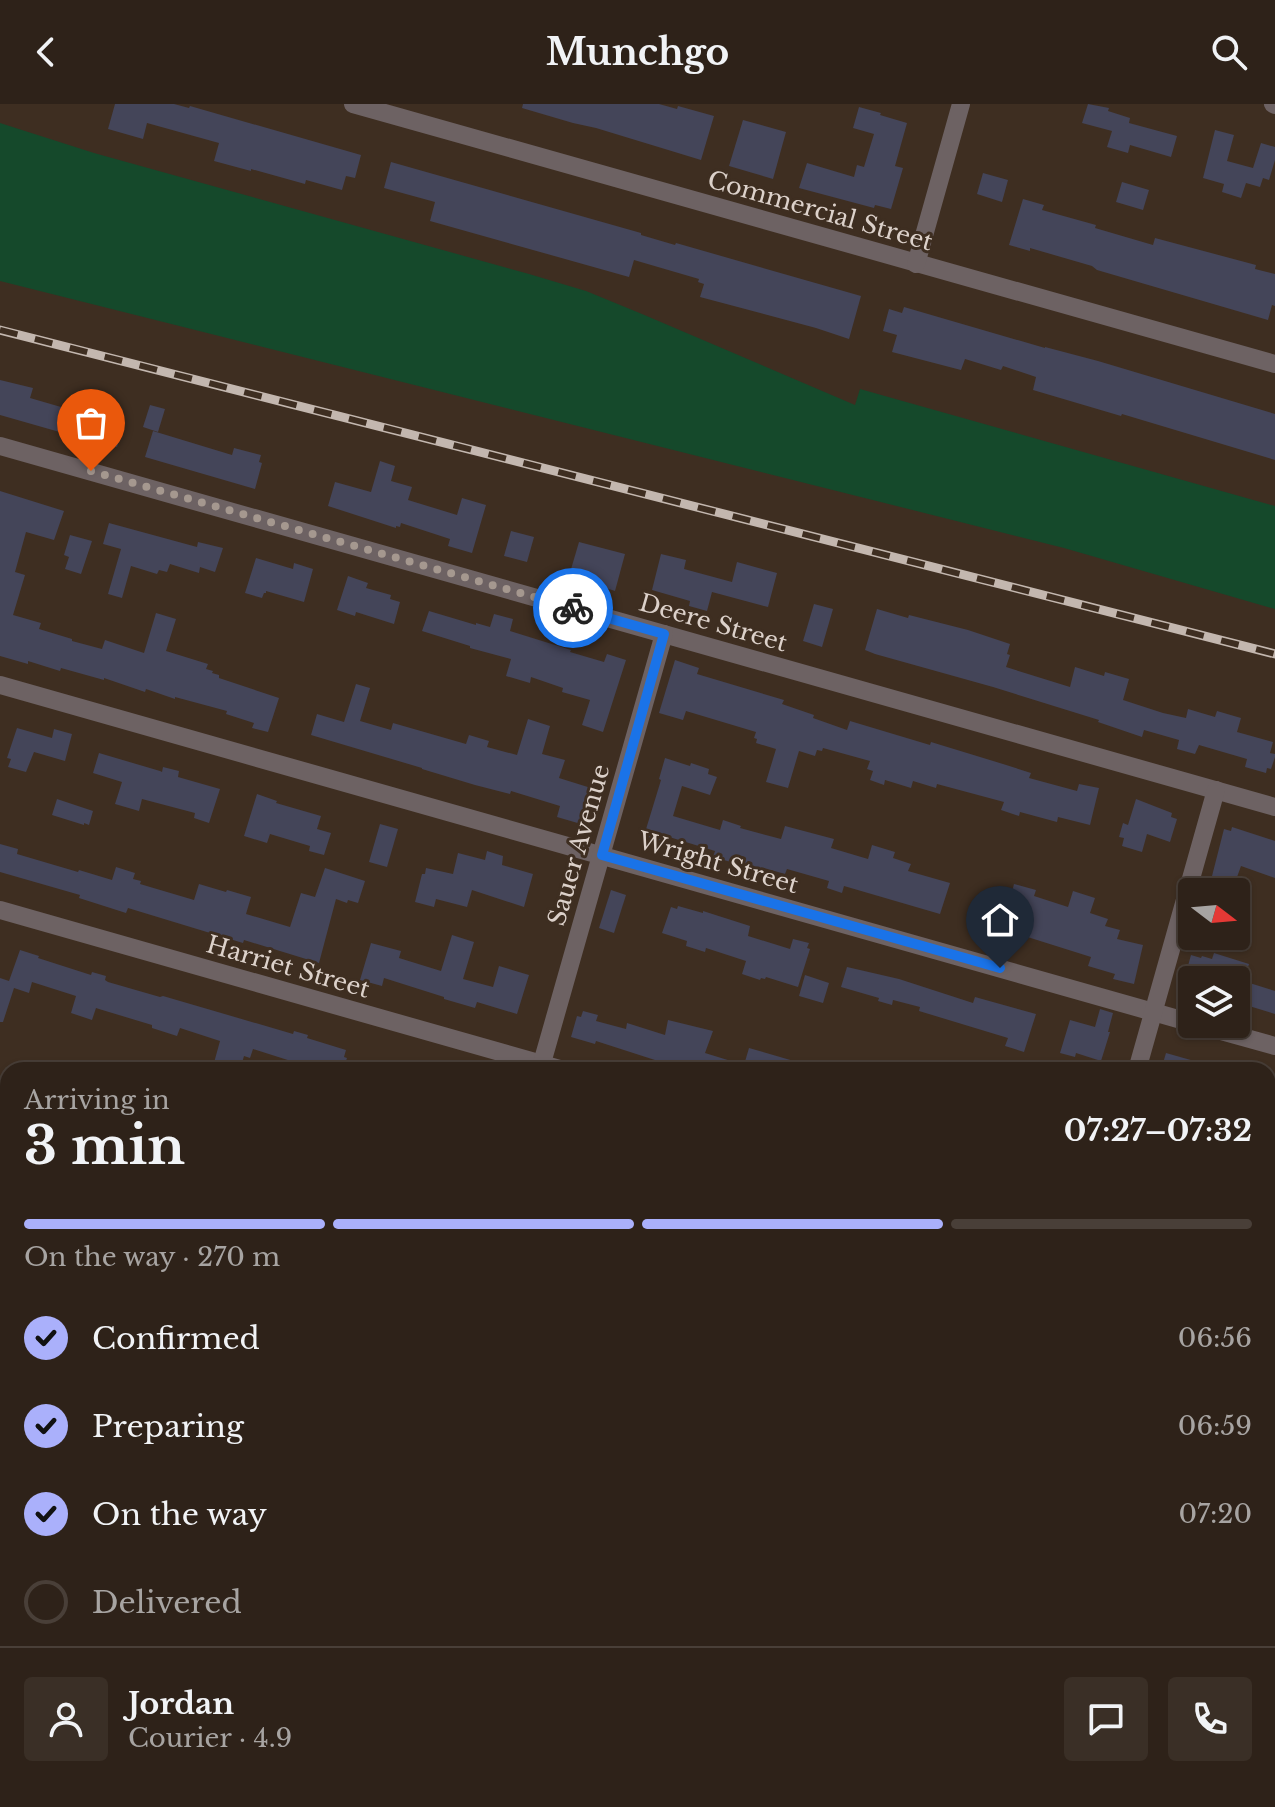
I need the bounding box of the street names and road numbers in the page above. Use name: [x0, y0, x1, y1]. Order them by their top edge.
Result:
street label: Commercial Street: [704, 165, 936, 257]
street label: Deere Street: [636, 588, 791, 658]
street label: Sauer Avenue: [542, 761, 615, 929]
street label: Wright Street: [634, 825, 802, 899]
street label: Harriet Street: [203, 929, 373, 1004]

